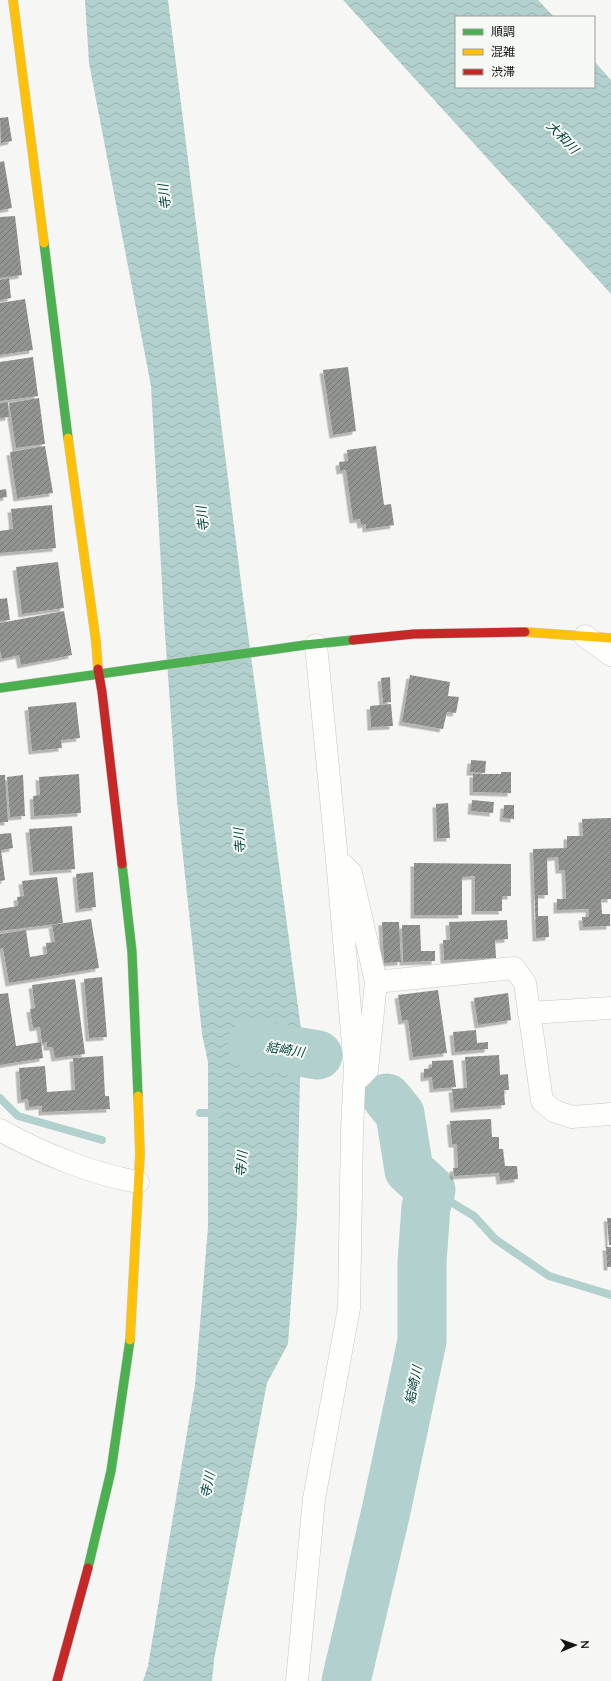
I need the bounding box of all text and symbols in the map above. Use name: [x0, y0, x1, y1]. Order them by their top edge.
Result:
legend: [455, 16, 595, 88]
text: 順調: [491, 24, 515, 39]
text: 混雑: [491, 44, 515, 59]
text: 渋滞: [491, 64, 515, 79]
water label: 大和川: [544, 117, 584, 158]
water label: 寺川: [154, 181, 174, 211]
water label: 寺川: [192, 503, 212, 533]
water label: 寺川: [230, 825, 248, 855]
water label: 結崎川: [264, 1038, 307, 1060]
water label: 寺川: [232, 1148, 250, 1178]
water label: 結崎川: [401, 1362, 425, 1406]
water label: 寺川: [196, 1469, 218, 1499]
north arrow: [555, 1625, 595, 1665]
text: N: [579, 1640, 592, 1649]

